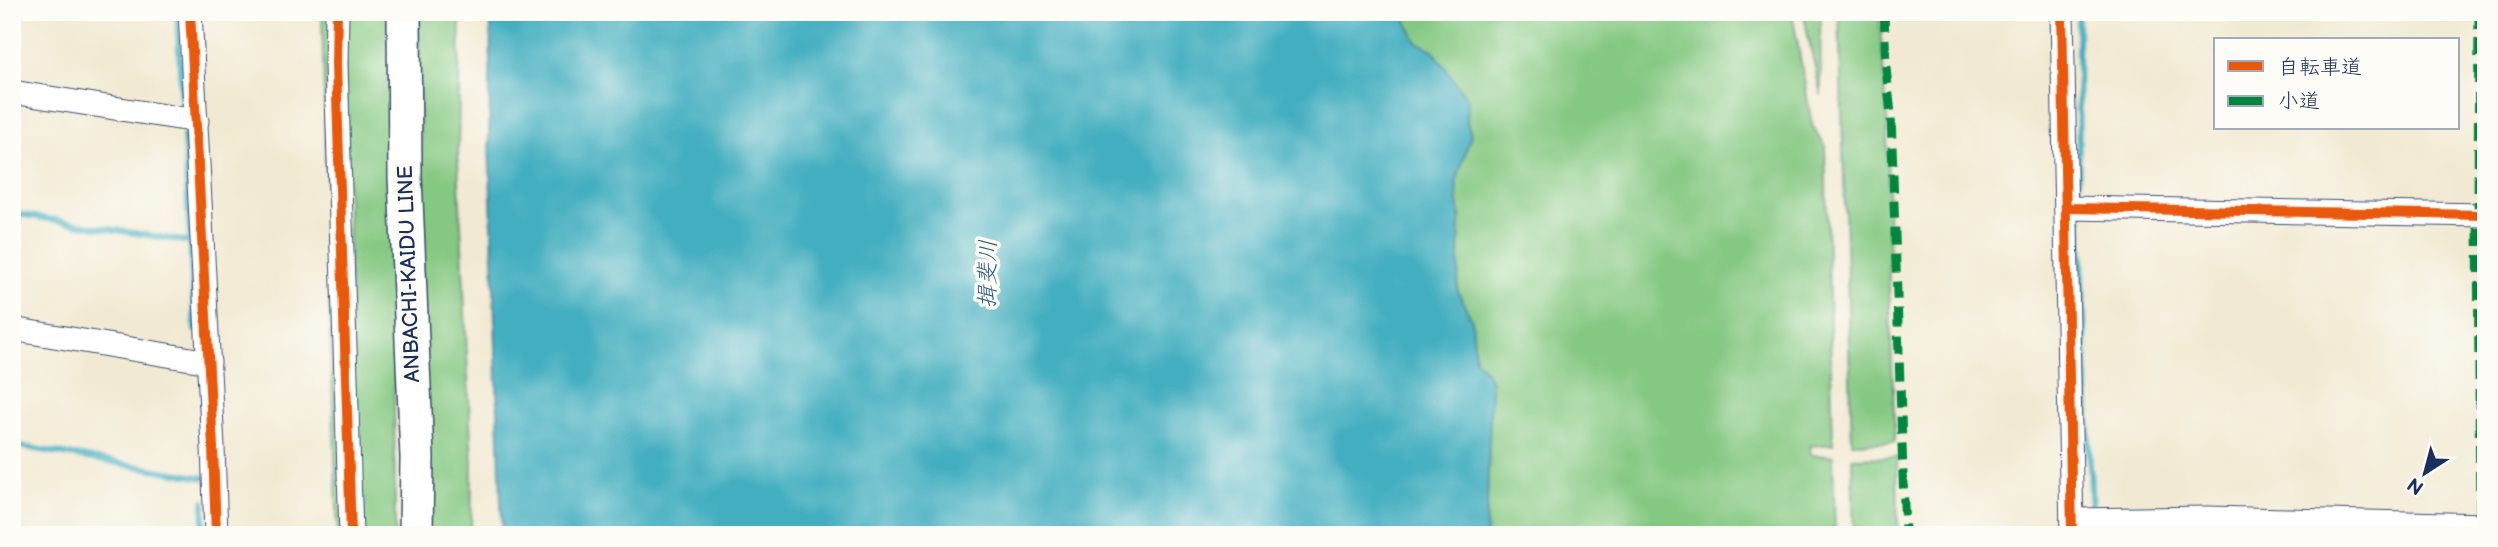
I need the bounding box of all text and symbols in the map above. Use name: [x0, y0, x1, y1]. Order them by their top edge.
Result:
legend: [2214, 38, 2460, 130]
text: 自転車道: [2278, 55, 2362, 80]
text: 小道: [2278, 89, 2320, 114]
street label: ANBACHI-KAIDU LINE: [393, 165, 425, 383]
water label: 揖斐川: [973, 239, 1003, 309]
north arrow: [2390, 438, 2460, 508]
text: N: [2403, 472, 2428, 499]

